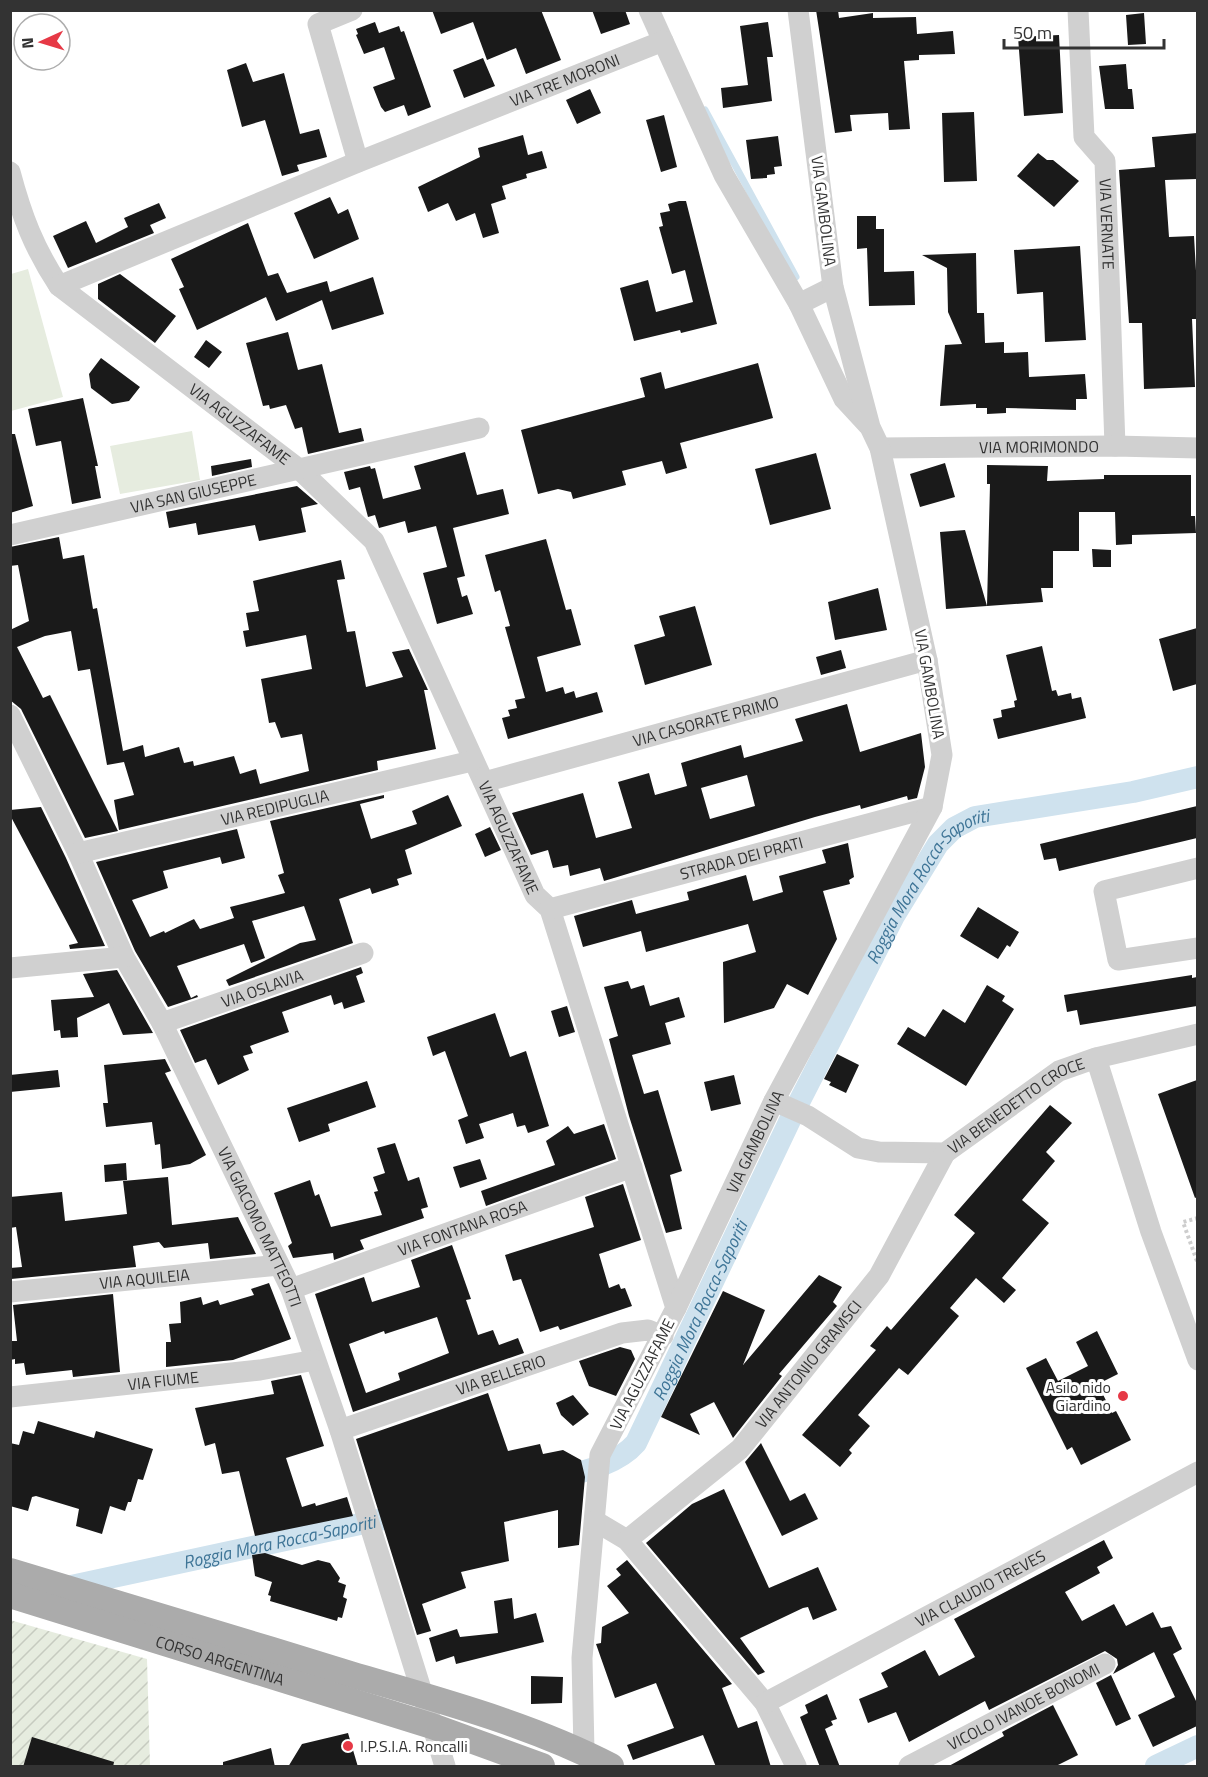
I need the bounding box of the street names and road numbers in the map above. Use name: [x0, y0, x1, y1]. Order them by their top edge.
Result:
street label: VIA TRE MORONI: [506, 47, 623, 113]
street label: VIA GAMBOLINA: [805, 154, 843, 268]
street label: VIA VERNATE: [1094, 178, 1121, 270]
street label: VIA AGUZZAFAME: [184, 377, 296, 471]
street label: VIA MORIMONDO: [979, 434, 1099, 459]
street label: VIA SAN GIUSEPPE: [128, 467, 259, 519]
street label: VIA GAMBOLINA: [909, 627, 952, 741]
street label: VIA CASORATE PRIMO: [630, 689, 781, 752]
street label: VIA AGUZZAFAME: [473, 777, 545, 898]
street label: VIA REDIPUGLIA: [218, 783, 332, 831]
street label: STRADA DEI PRATI: [677, 830, 806, 886]
street label: VIA OSLAVIA: [218, 963, 307, 1013]
street label: VIA BENEDETTO CROCE: [942, 1051, 1088, 1160]
street label: VIA GAMBOLINA: [720, 1085, 790, 1197]
street label: VIA GIACOMO MATTEOTTI: [212, 1143, 308, 1310]
street label: VIA FONTANA ROSA: [394, 1193, 531, 1262]
street label: VIA AQUILEIA: [98, 1262, 191, 1295]
street label: VIA ANTONIO GRAMSCI: [749, 1295, 867, 1433]
street label: VIA AGUZZAFAME: [604, 1314, 680, 1434]
street label: VIA BELLERIO: [453, 1348, 549, 1401]
street label: VIA FIUME: [126, 1365, 200, 1396]
street label: VIA CLAUDIO TREVES: [911, 1543, 1050, 1633]
street label: CORSO ARGENTINA: [153, 1629, 288, 1692]
street label: VICOLO IVANOE BONOMI: [943, 1657, 1104, 1756]

